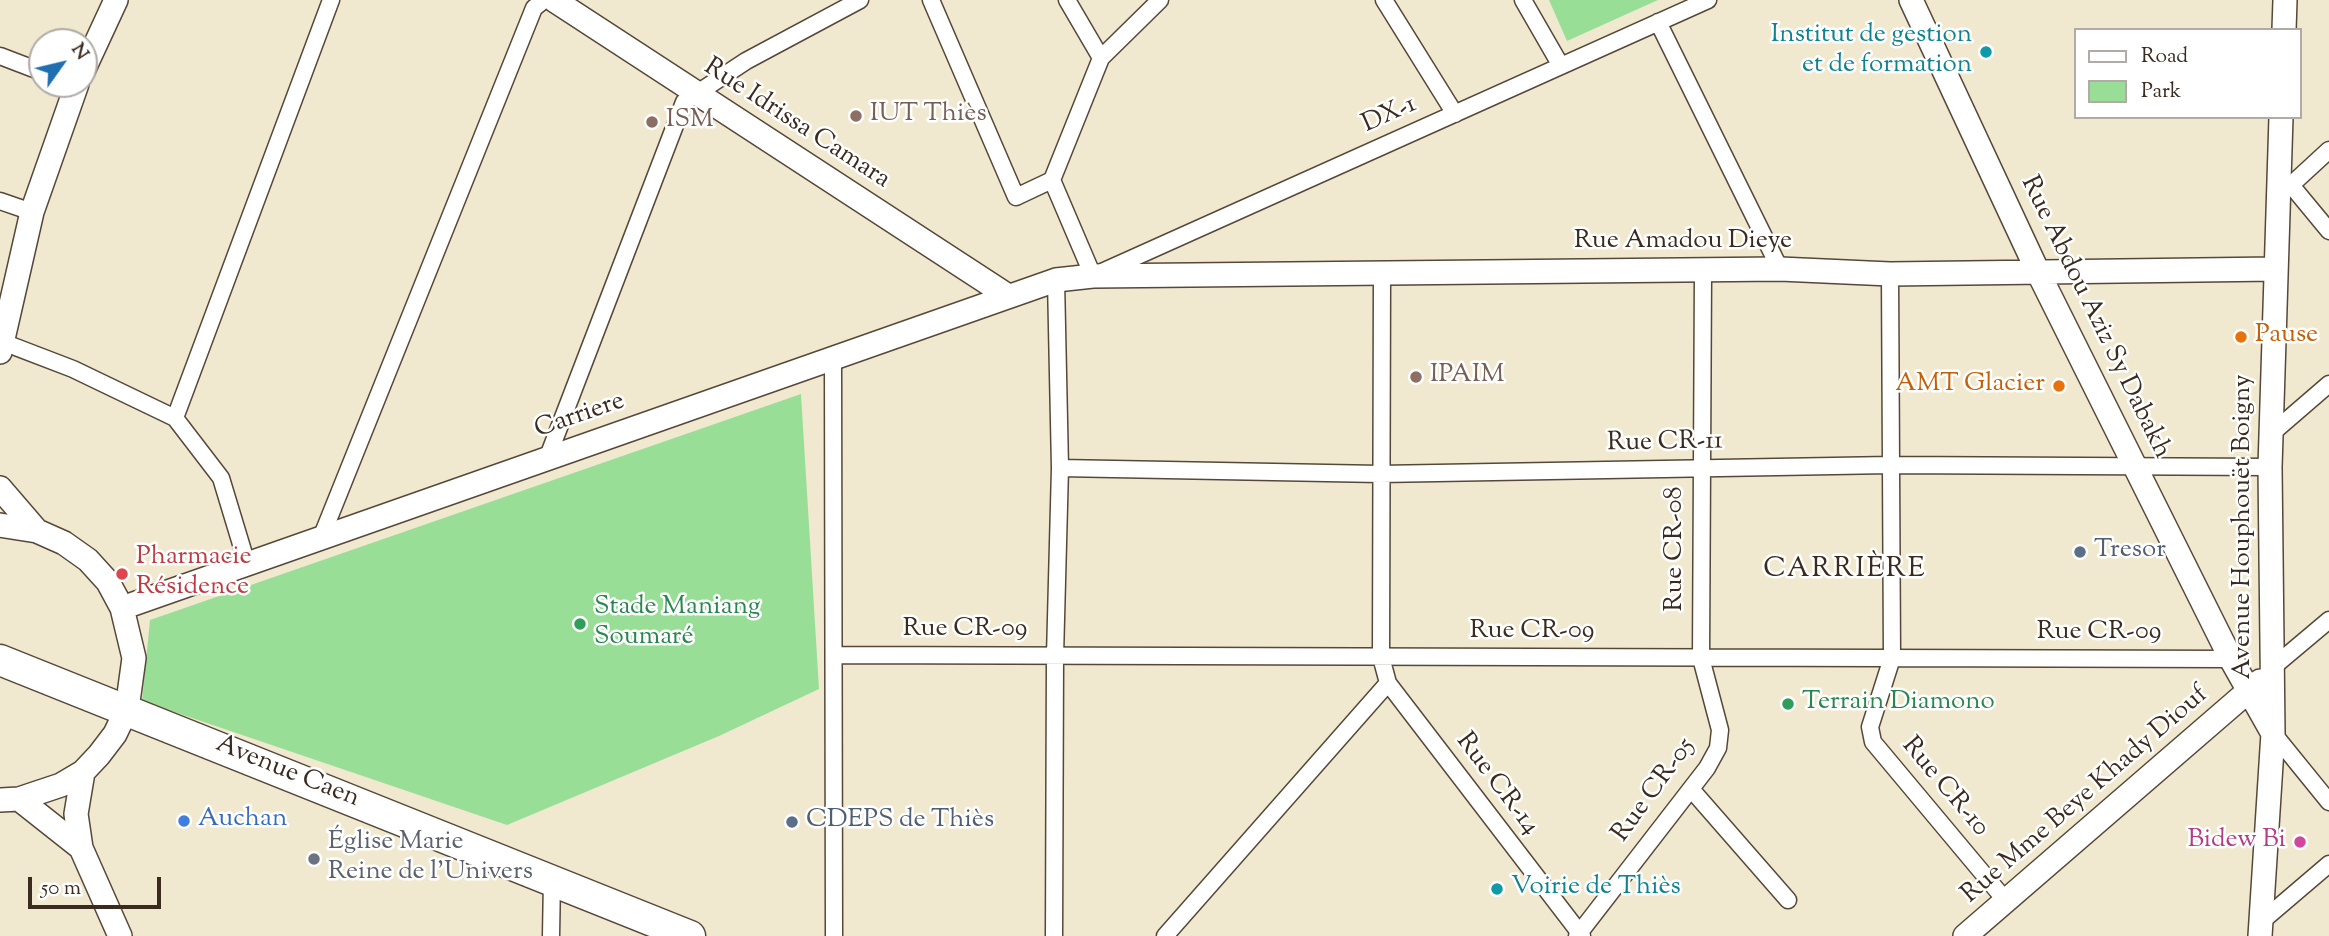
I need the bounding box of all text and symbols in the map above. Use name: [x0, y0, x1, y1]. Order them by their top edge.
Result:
place label: Institut de gestion et de formation: [1771, 21, 1972, 82]
north arrow: [28, 28, 98, 98]
legend: [2074, 28, 2301, 119]
text: N: [64, 38, 95, 66]
text: Road: [2141, 42, 2188, 72]
marker: Institut de gestion et de formation: [1978, 44, 1994, 60]
street label: Rue Idrissa Camara: [697, 53, 895, 197]
text: Park: [2141, 77, 2181, 107]
street label: DX-1: [1358, 90, 1422, 142]
place label: IUT Thiès: [870, 100, 987, 132]
place label: ISM: [666, 106, 714, 138]
marker: IUT Thiès: [848, 108, 864, 124]
marker: ISM: [644, 114, 660, 130]
street label: Rue Abdou Aziz Sy Dabakh: [2012, 172, 2176, 464]
street label: Rue Amadou Dieye: [1574, 227, 1792, 259]
place label: Pause: [2255, 321, 2318, 353]
marker: Pause: [2233, 329, 2249, 345]
place label: IPAIM: [1430, 361, 1504, 393]
marker: IPAIM: [1408, 369, 1424, 385]
place label: AMT Glacier: [1895, 370, 2045, 402]
street label: Avenue Houphouët Boigny: [2229, 374, 2261, 680]
marker: AMT Glacier: [2051, 378, 2067, 394]
street label: Carriere: [531, 387, 629, 447]
street label: Rue CR-11: [1607, 427, 1723, 461]
street label: Rue CR-08: [1661, 486, 1693, 612]
place label: Tresor: [2094, 536, 2166, 568]
place label: Pharmacie Résidence: [136, 543, 252, 604]
marker: Tresor: [2072, 544, 2088, 560]
district label: CARRIÈRE: [1764, 554, 1926, 588]
marker: Pharmacie Résidence: [114, 566, 130, 582]
place label: Stade Maniang Soumaré: [594, 593, 761, 654]
street label: Rue CR-09: [903, 615, 1027, 647]
marker: Stade Maniang Soumaré: [572, 616, 588, 632]
street label: Rue CR-09: [1470, 617, 1594, 649]
street label: Rue CR-09: [2037, 618, 2161, 650]
street label: Rue Mme Beye Khady Diouf: [1956, 681, 2216, 911]
place label: Terrain Diamono: [1802, 688, 1995, 720]
marker: Terrain Diamono: [1780, 696, 1796, 712]
street label: Rue CR-14: [1447, 728, 1545, 842]
street label: Avenue Caen: [211, 730, 363, 816]
street label: Rue CR-10: [1893, 732, 1995, 844]
street label: Rue CR-05: [1607, 733, 1703, 849]
place label: Auchan: [198, 805, 287, 837]
place label: CDEPS de Thiès: [806, 806, 994, 838]
marker: Auchan: [176, 813, 192, 829]
marker: CDEPS de Thiès: [784, 814, 800, 830]
place label: Bidew Bi: [2187, 826, 2286, 858]
place label: Église Marie Reine de l'Univers: [328, 828, 533, 890]
marker: Bidew Bi: [2292, 834, 2308, 850]
marker: Église Marie Reine de l'Univers: [306, 851, 322, 867]
scale bar: [32, 862, 164, 906]
place label: Voirie de Thiès: [1511, 873, 1681, 905]
text: 50 m: [41, 874, 81, 904]
marker: Voirie de Thiès: [1489, 881, 1505, 897]

